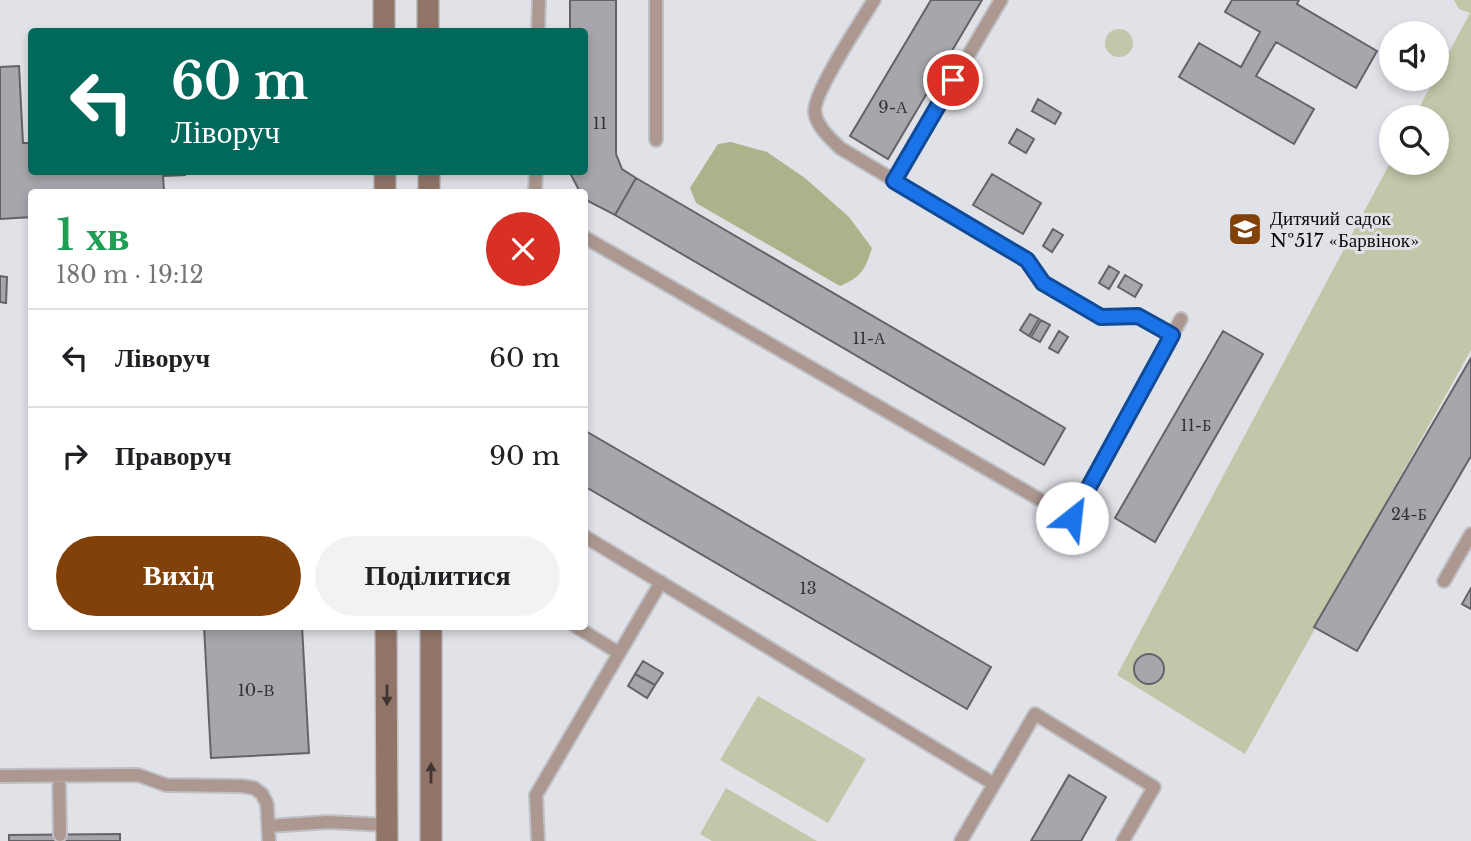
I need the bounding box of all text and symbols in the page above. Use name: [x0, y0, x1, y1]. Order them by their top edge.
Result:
map controls: [1379, 21, 1449, 175]
button: sound: [1379, 21, 1449, 91]
pin: [923, 50, 983, 110]
text: 60 m: [171, 51, 308, 112]
icon: left: [56, 56, 147, 147]
icon: arrive: [934, 61, 972, 99]
house number: 9-А: [878, 97, 908, 117]
button: search: [1379, 105, 1449, 175]
text: Ліворуч: [171, 112, 280, 152]
house number: 11: [593, 113, 607, 133]
place label: Дитячий садок №517 «Барвінок»: [1270, 207, 1419, 252]
text: 1 хв: [56, 209, 130, 261]
school or university icon: Дитячий садок №517 «Барвінок»: [1226, 210, 1264, 248]
button: close: [486, 212, 560, 286]
text: 180 m · 19:12: [56, 261, 204, 289]
house number: 11-А: [852, 328, 886, 348]
icon: left: [56, 339, 94, 377]
text: Ліворуч: [115, 342, 210, 374]
text: 60 m: [489, 342, 560, 374]
house number: 11-Б: [1181, 415, 1211, 435]
icon: right: [56, 437, 94, 475]
text: Праворуч: [115, 440, 231, 472]
text: 90 m: [489, 440, 560, 472]
position arrow: [1035, 481, 1109, 555]
house number: 24-Б: [1391, 504, 1427, 524]
button: Вихід: [56, 536, 301, 616]
button: Поділитися: [315, 536, 560, 616]
house number: 13: [800, 578, 817, 598]
house number: 10-В: [238, 680, 274, 700]
one-way arrow: [381, 684, 393, 706]
one-way arrow: [425, 762, 437, 784]

